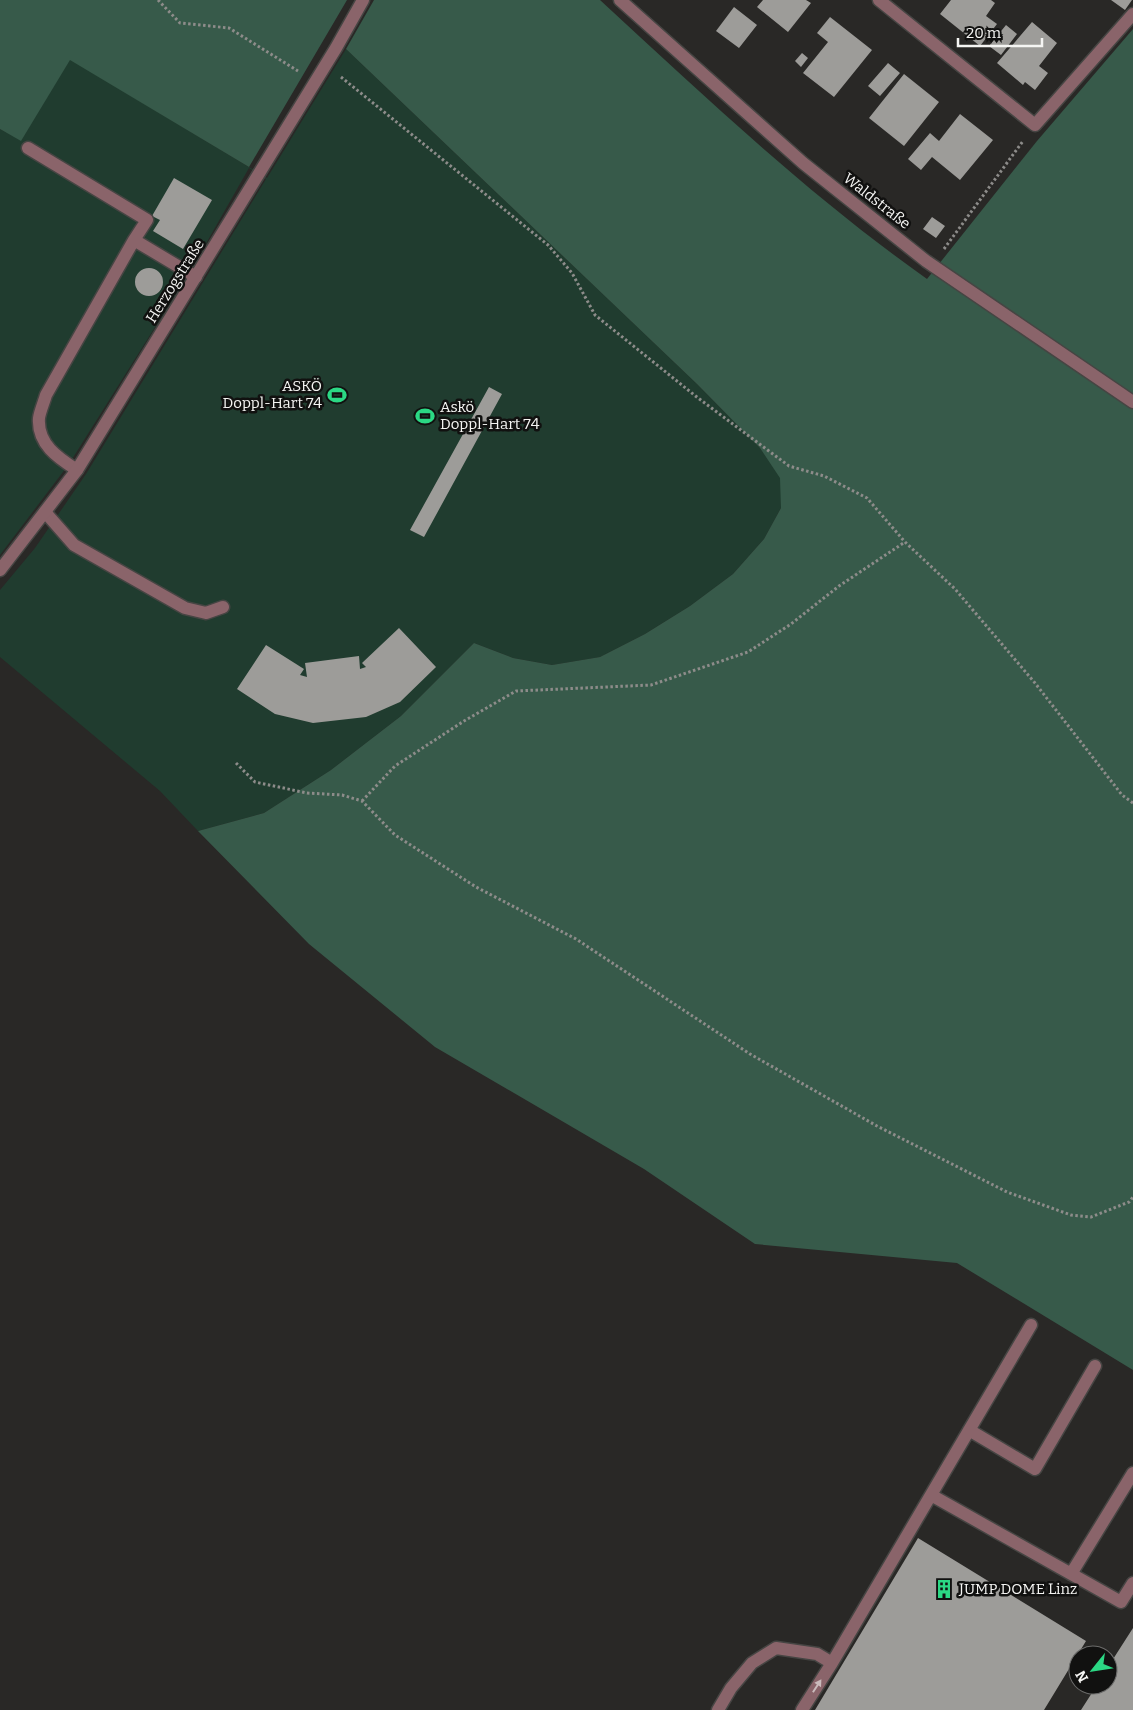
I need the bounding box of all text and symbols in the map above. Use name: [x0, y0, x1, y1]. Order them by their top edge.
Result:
scale bar: [958, 15, 1042, 47]
text: 20 m: [966, 24, 1002, 42]
street label: Waldstraße: [840, 169, 914, 233]
street label: Herzogstraße: [142, 236, 208, 326]
place label: ASKÖ Doppl-Hart 74: [223, 377, 322, 412]
sports icon: ASKÖ Doppl-Hart 74: [326, 384, 348, 406]
place label: Askö Doppl-Hart 74: [440, 398, 540, 433]
sports icon: Askö Doppl-Hart 74: [414, 405, 436, 427]
building icon: JUMP DOME Linz: [933, 1578, 955, 1600]
place label: JUMP DOME Linz: [958, 1580, 1077, 1598]
north arrow: [1068, 1645, 1118, 1695]
text: N: [1072, 1667, 1092, 1685]
one-way arrow: [812, 1680, 822, 1693]

